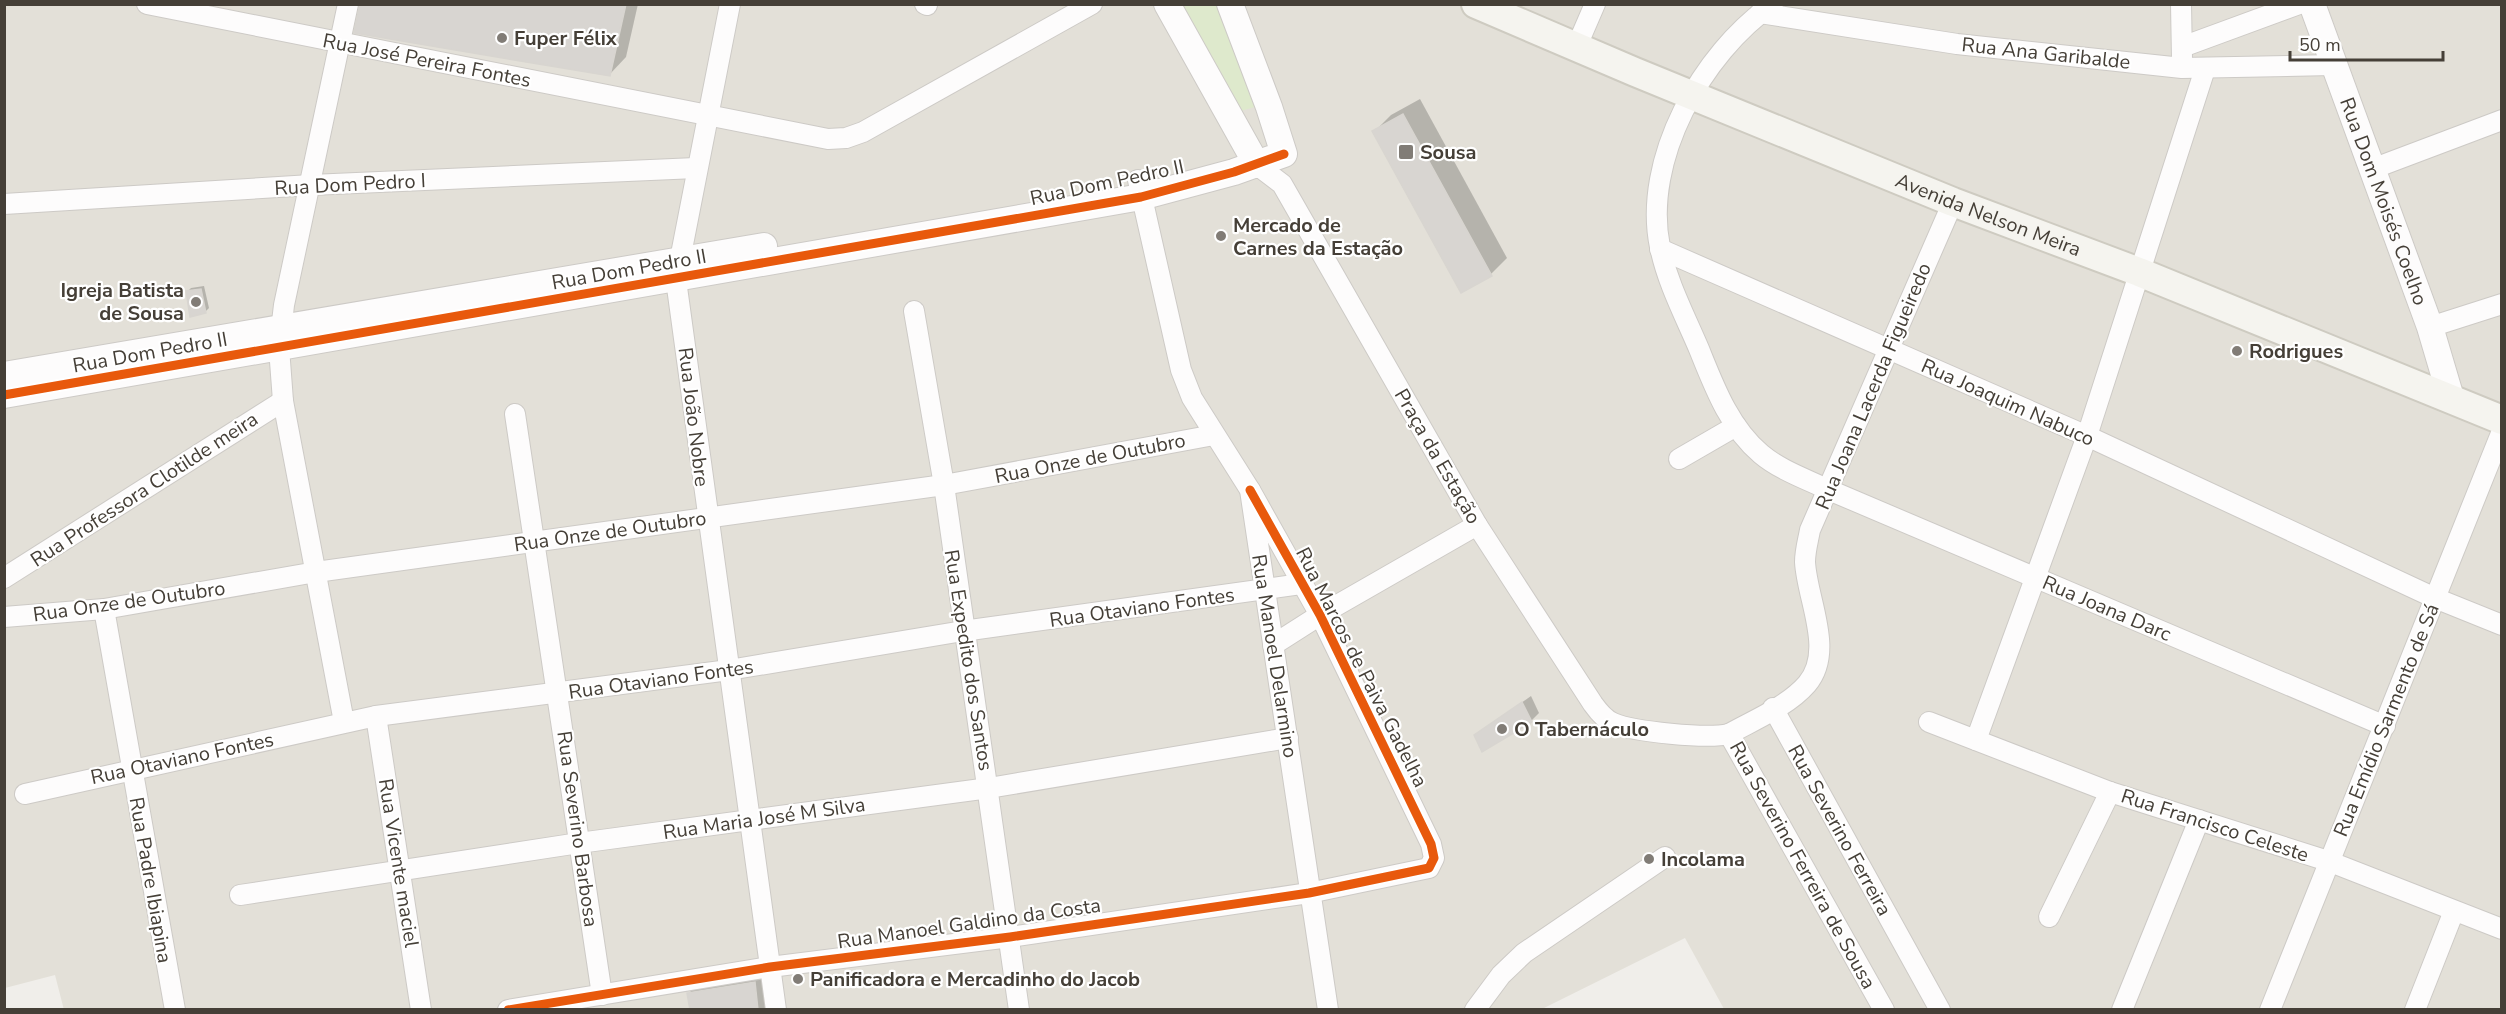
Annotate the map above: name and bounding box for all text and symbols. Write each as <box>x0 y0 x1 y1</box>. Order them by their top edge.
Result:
scale bar <box>2290 24 2443 62</box>
place label: Fuper Félix <box>514 25 618 52</box>
street label: Rua José Pereira Fontes <box>321 27 533 94</box>
marker: Fuper Félix <box>495 31 509 45</box>
street label: Rua Ana Garibalde <box>1960 31 2132 76</box>
text: 50 m <box>2299 33 2341 57</box>
street label: Rua Dom Moisés Coelho <box>2333 94 2434 309</box>
place label: Sousa <box>1420 139 1476 166</box>
marker: Sousa <box>1397 143 1415 161</box>
street label: Rua Dom Pedro II <box>1028 153 1187 212</box>
street label: Rua Dom Pedro I <box>274 167 426 202</box>
street label: Avenida Nelson Meira <box>1891 167 2085 263</box>
place label: Mercado de Carnes da Estação <box>1233 212 1403 262</box>
marker: Mercado de Carnes da Estação <box>1214 229 1228 243</box>
street label: Rua Dom Pedro II <box>550 243 709 296</box>
street label: Rua Joana Lacerda Figueiredo <box>1809 259 1938 514</box>
place label: Igreja Batista de Sousa <box>61 277 184 327</box>
marker: Igreja Batista de Sousa <box>189 295 203 309</box>
street label: Rua Dom Pedro II <box>71 326 230 379</box>
place label: Rodrigues <box>2249 338 2343 365</box>
marker: Rodrigues <box>2230 344 2244 358</box>
street label: Rua João Nobre <box>672 346 715 488</box>
street label: Rua Joaquim Nabuco <box>1917 352 2099 453</box>
street label: Praça da Estação <box>1388 384 1487 529</box>
street label: Rua Professora Clotilde meira <box>25 406 263 573</box>
street label: Rua Onze de Outubro <box>992 427 1188 490</box>
street label: Rua Onze de Outubro <box>512 505 708 558</box>
street label: Rua Marcos de Paiva Gadelha <box>1289 543 1434 792</box>
street label: Rua Expedito dos Santos <box>938 547 999 773</box>
street label: Rua Manoel Delarmino <box>1245 552 1304 760</box>
street label: Rua Joana Darc <box>2038 569 2175 648</box>
street label: Rua Onze de Outubro <box>31 575 227 628</box>
street label: Rua Otaviano Fontes <box>1048 581 1236 634</box>
street label: Rua Emídio Sarmento de Sá <box>2327 600 2446 841</box>
street label: Rua Otaviano Fontes <box>567 653 755 706</box>
place label: O Tabernáculo <box>1514 716 1649 743</box>
marker: O Tabernáculo <box>1495 722 1509 736</box>
street label: Rua Otaviano Fontes <box>88 726 276 791</box>
street label: Rua Severino Barbosa <box>550 729 605 929</box>
street label: Rua Severino Ferreira de Sousa <box>1723 737 1882 994</box>
street label: Rua Severino Ferreira <box>1781 740 1898 921</box>
street label: Rua Vicente maciel <box>372 777 425 950</box>
street label: Rua Francisco Celeste <box>2118 782 2312 869</box>
street label: Rua Maria José M Silva <box>661 791 867 846</box>
street label: Rua Padre Ibiapina <box>123 795 178 965</box>
place label: Incolama <box>1661 846 1745 873</box>
marker: Incolama <box>1642 852 1656 866</box>
street label: Rua Manoel Galdino da Costa <box>836 892 1102 955</box>
place label: Panificadora e Mercadinho do Jacob <box>810 966 1140 993</box>
marker: Panificadora e Mercadinho do Jacob <box>791 972 805 986</box>

